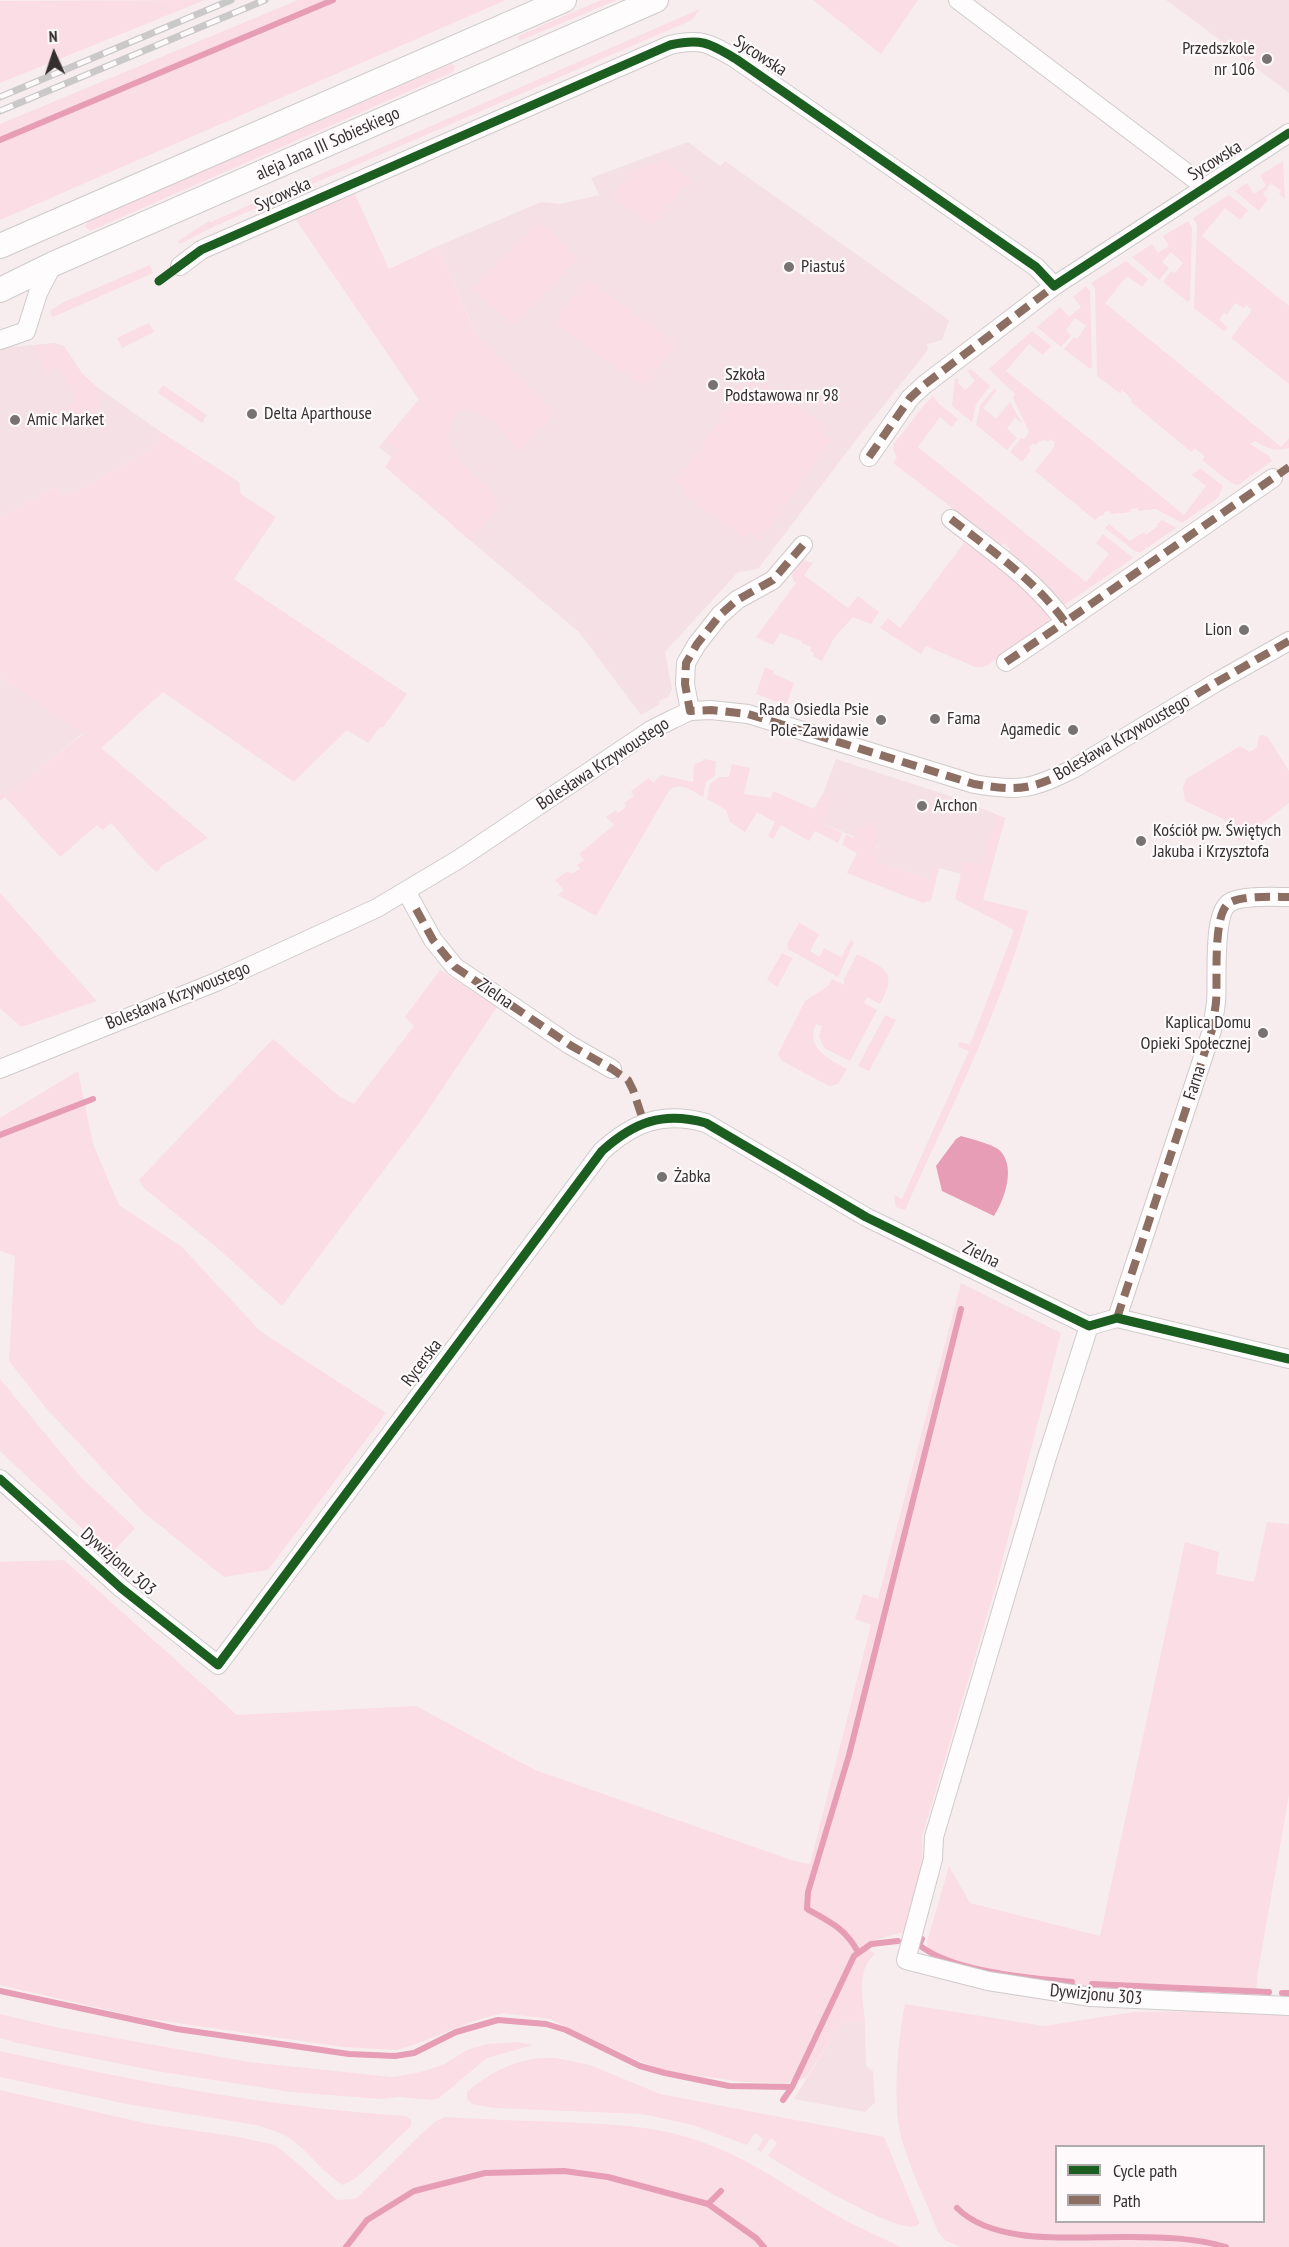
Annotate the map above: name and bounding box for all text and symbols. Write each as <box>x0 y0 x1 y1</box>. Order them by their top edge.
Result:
north arrow <box>24 24 84 84</box>
text: N <box>48 26 58 46</box>
street label: Sycowska <box>729 31 791 81</box>
place label: Przedszkole nr 106 <box>1182 38 1255 80</box>
marker: Przedszkole nr 106 <box>1260 52 1274 66</box>
street label: aleja Jana III Sobieskiego <box>253 103 403 185</box>
street label: Sycowska <box>1184 136 1246 186</box>
street label: Sycowska <box>252 173 314 217</box>
place label: Piastuś <box>801 256 845 278</box>
marker: Piastuś <box>782 260 796 274</box>
place label: Szkoła Podstawowa nr 98 <box>725 364 839 406</box>
marker: Szkoła Podstawowa nr 98 <box>706 378 720 392</box>
place label: Delta Aparthouse <box>264 403 372 425</box>
marker: Delta Aparthouse <box>245 407 259 421</box>
place label: Amic Market <box>27 409 104 431</box>
marker: Amic Market <box>8 413 22 427</box>
place label: Lion <box>1205 619 1232 641</box>
marker: Lion <box>1237 623 1251 637</box>
street label: Bolesława Krzywoustego <box>1050 690 1194 786</box>
place label: Rada Osiedla Psie Pole-Zawidawie <box>759 699 869 742</box>
place label: Fama <box>947 708 981 730</box>
marker: Fama <box>928 712 942 726</box>
street label: Bolesława Krzywoustego <box>533 713 673 815</box>
marker: Rada Osiedla Psie Pole-Zawidawie <box>874 713 888 727</box>
place label: Agamedic <box>1000 719 1061 741</box>
marker: Agamedic <box>1066 723 1080 737</box>
place label: Archon <box>934 795 977 817</box>
marker: Archon <box>915 799 929 813</box>
place label: Kościół pw. Świętych Jakuba i Krzysztofa <box>1153 820 1281 862</box>
marker: Kościół pw. Świętych Jakuba i Krzysztofa <box>1134 834 1148 848</box>
street label: Bolesława Krzywoustego <box>103 957 253 1035</box>
street label: Zielna <box>473 974 517 1014</box>
place label: Kaplica Domu Opieki Społecznej <box>1141 1012 1251 1054</box>
marker: Kaplica Domu Opieki Społecznej <box>1256 1026 1270 1040</box>
street label: Farna <box>1179 1063 1211 1103</box>
place label: Żabka <box>674 1166 711 1188</box>
marker: Żabka <box>655 1170 669 1184</box>
street label: Zielna <box>959 1237 1003 1273</box>
street label: Rycerska <box>397 1335 447 1391</box>
street label: Dywizjonu 303 <box>76 1523 160 1601</box>
street label: Dywizjonu 303 <box>1049 1980 1143 2010</box>
legend <box>1055 2145 1265 2223</box>
text: Cycle path <box>1113 2159 1177 2182</box>
text: Path <box>1113 2189 1141 2212</box>

